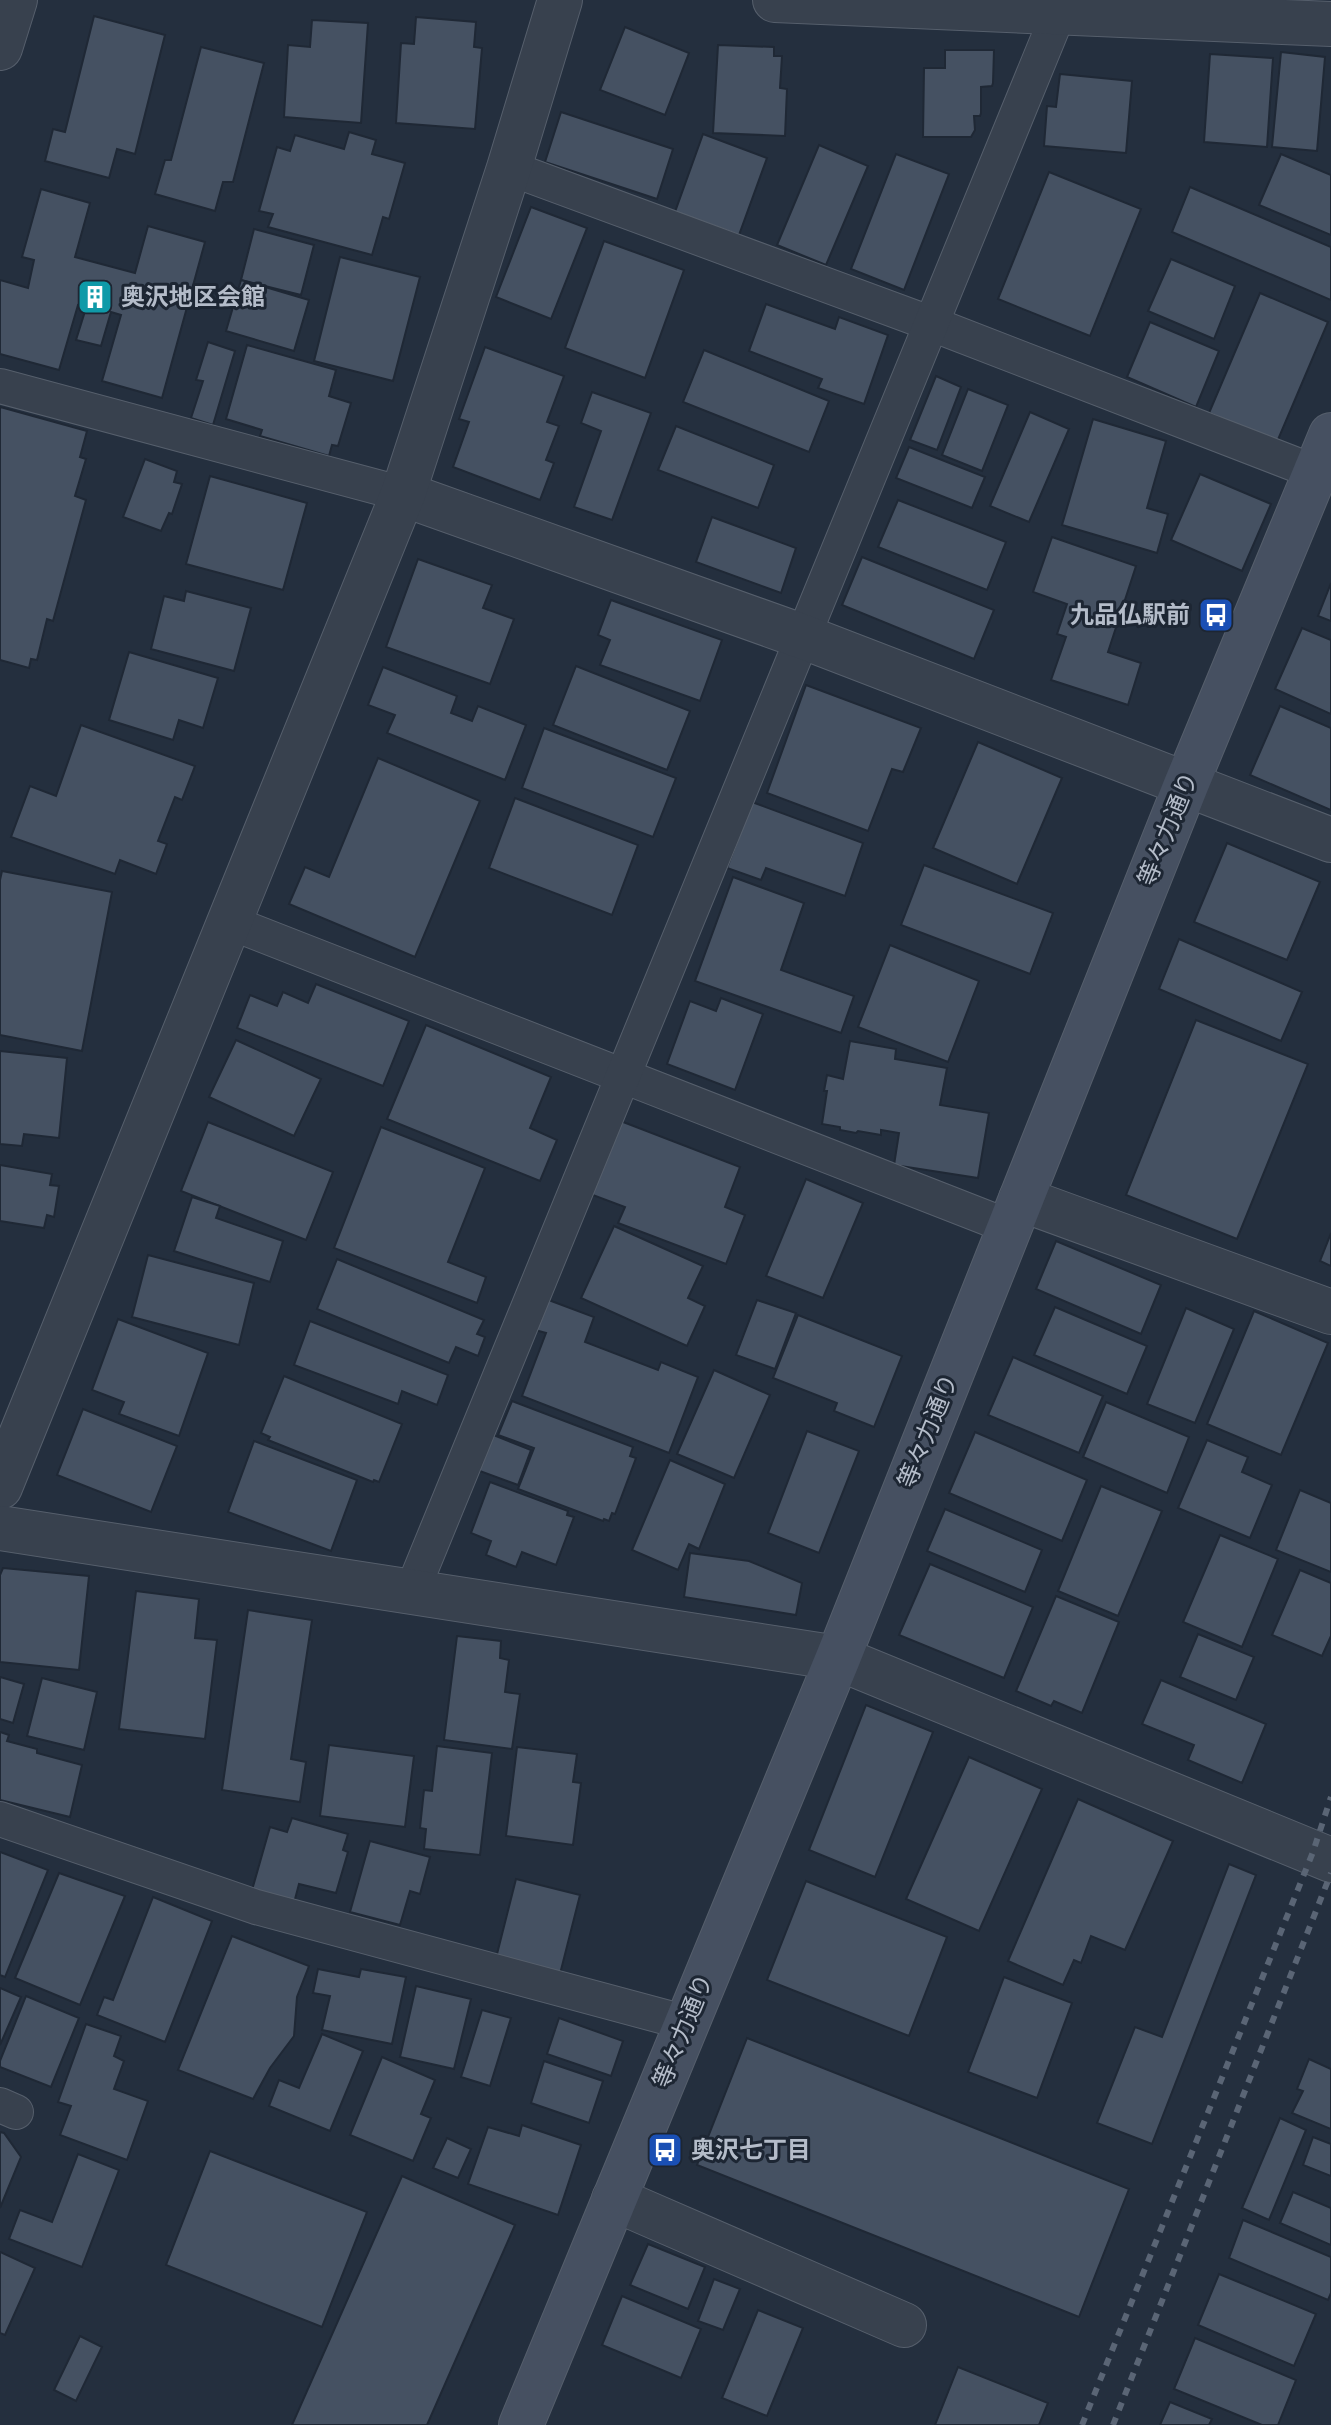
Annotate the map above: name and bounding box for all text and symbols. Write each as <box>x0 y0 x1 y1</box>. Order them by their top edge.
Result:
building icon: 奥沢地区会館 <box>76 278 114 316</box>
place label: 奥沢地区会館 <box>121 281 265 310</box>
bus stop icon: 九品仏駅前 <box>1197 596 1235 634</box>
place label: 九品仏駅前 <box>1070 599 1190 628</box>
street label: 等々力通り <box>1131 767 1203 890</box>
street label: 等々力通り <box>891 1369 963 1492</box>
street label: 等々力通り <box>646 1969 718 2092</box>
bus stop icon: 奥沢七丁目 <box>646 2131 684 2169</box>
place label: 奥沢七丁目 <box>691 2134 811 2163</box>

